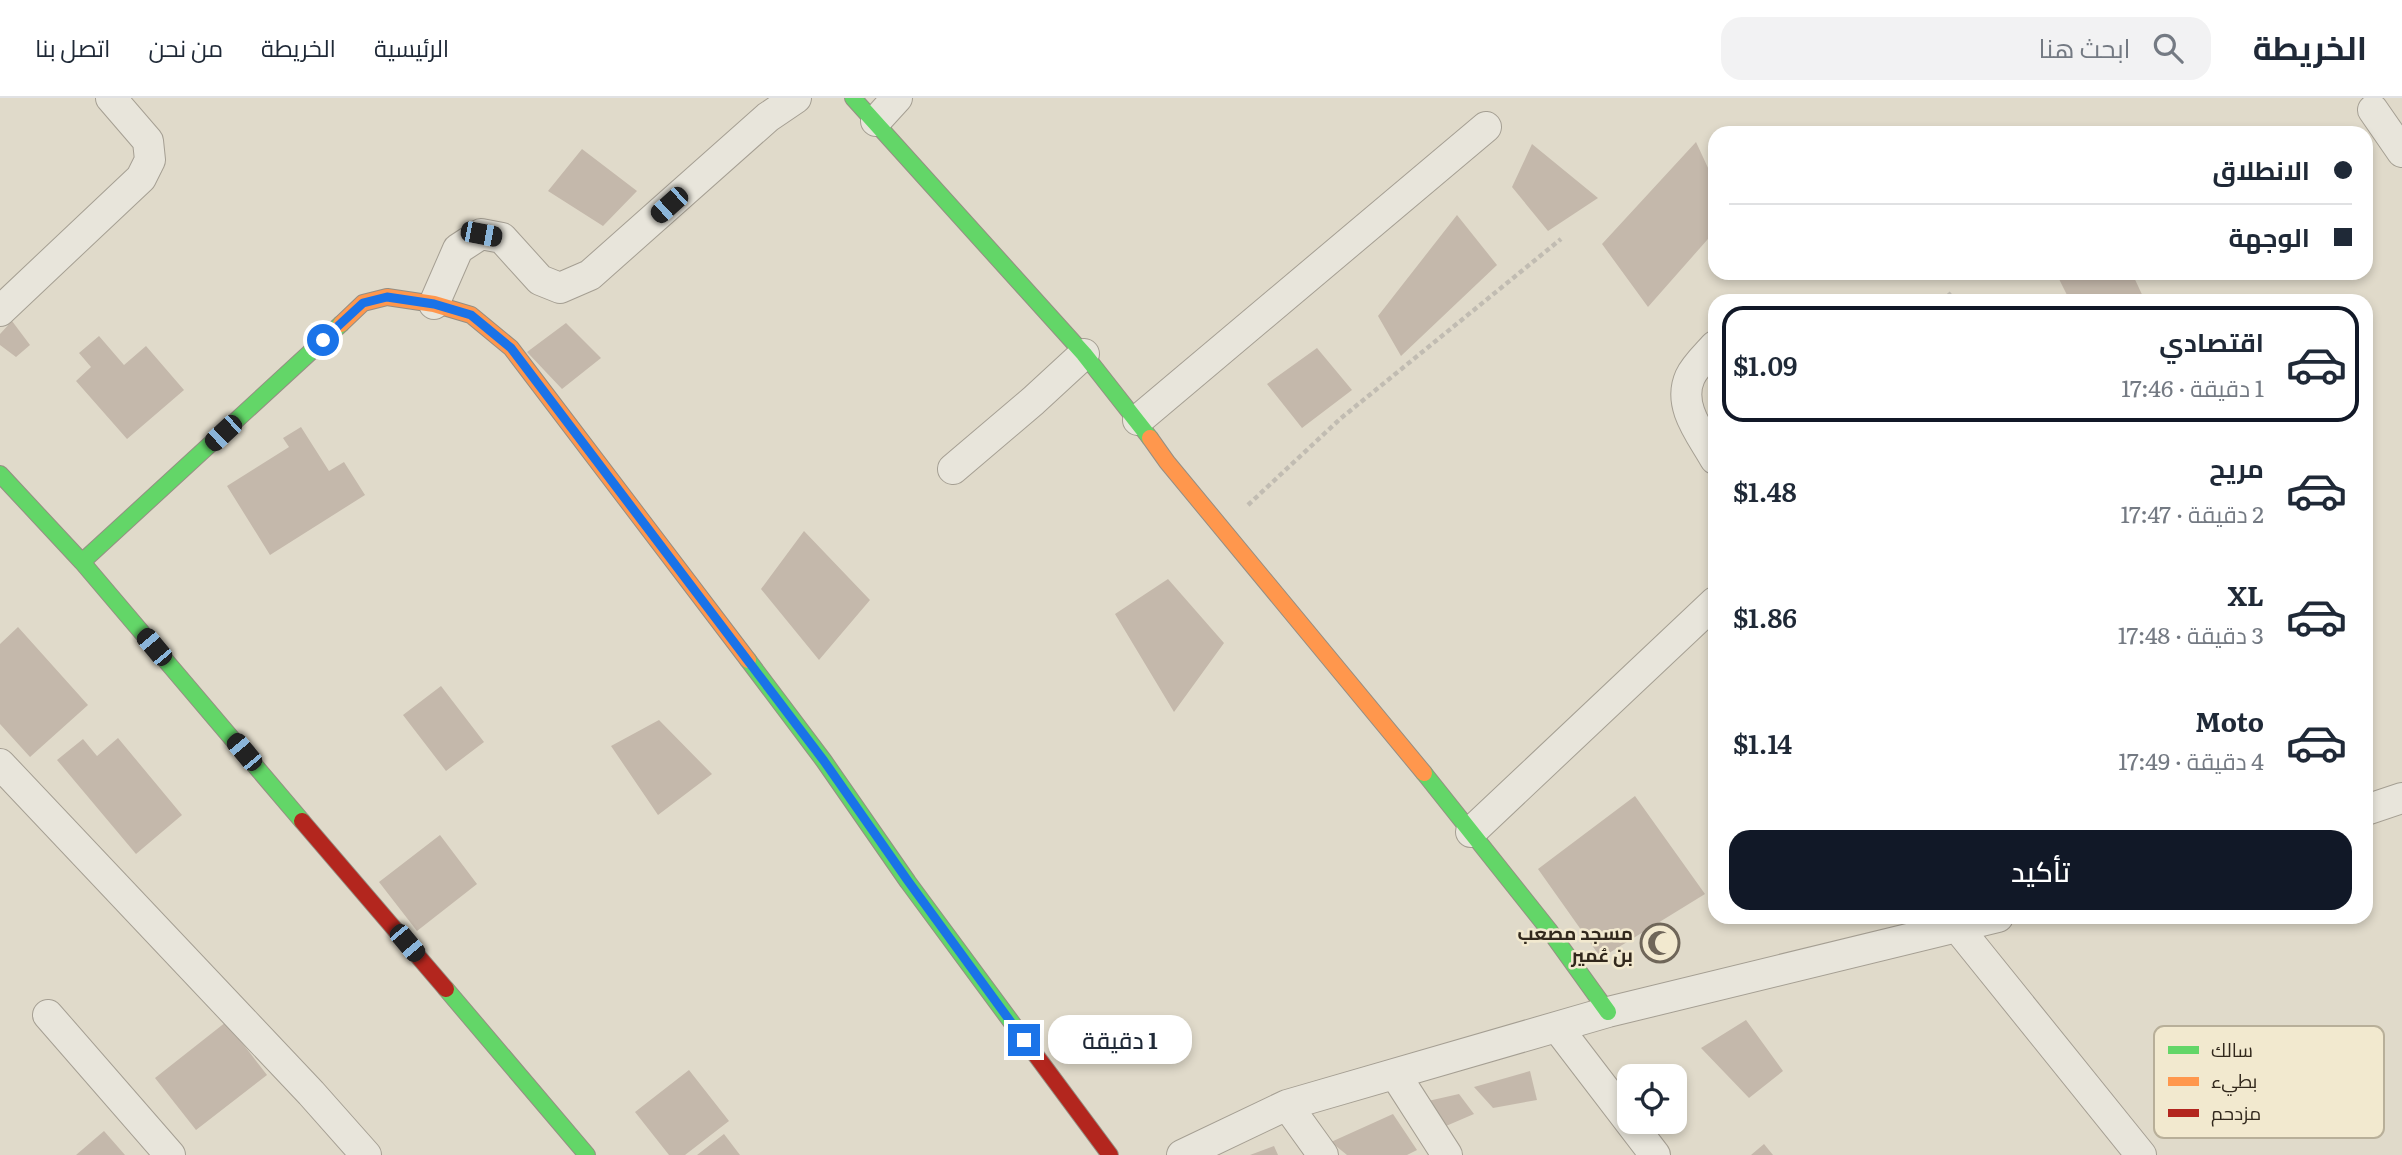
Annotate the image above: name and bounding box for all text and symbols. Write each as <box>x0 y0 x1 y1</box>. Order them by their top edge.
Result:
search box <box>1721 17 2211 80</box>
text: الخريطة <box>2253 21 2367 70</box>
text: ابحث هنا <box>2039 27 2131 66</box>
text: اتصل بنا <box>35 29 110 64</box>
text: من نحن <box>148 29 223 64</box>
text: الخريطة <box>261 29 336 64</box>
text: الرئيسية <box>374 29 449 64</box>
icon: search <box>2149 29 2187 67</box>
text: الانطلاق <box>2212 149 2310 188</box>
car <box>647 183 692 227</box>
text: الوجهة <box>2229 216 2310 255</box>
car <box>459 220 504 248</box>
text: اقتصادي <box>2159 321 2264 360</box>
route start <box>307 324 339 356</box>
icon: car <box>2285 333 2348 396</box>
text: $1.09 <box>1733 345 1797 384</box>
text: 1 دقيقة · 17:46 <box>2121 370 2264 404</box>
car <box>201 411 246 455</box>
text: مريح <box>2209 447 2264 486</box>
icon: car <box>2285 459 2348 522</box>
text: $1.48 <box>1733 471 1797 510</box>
text: 2 دقيقة · 17:47 <box>2120 496 2264 530</box>
text: XL <box>2227 575 2264 614</box>
icon: car <box>2285 585 2348 648</box>
text: $1.86 <box>1733 597 1797 636</box>
text: 3 دقيقة · 17:48 <box>2118 617 2264 651</box>
car <box>133 624 176 670</box>
text: Moto <box>2195 701 2264 740</box>
icon: car <box>2285 711 2348 774</box>
text: $1.14 <box>1733 723 1792 762</box>
car <box>223 729 266 775</box>
text: 4 دقيقة · 17:49 <box>2118 743 2264 777</box>
button: تأكيد <box>1729 830 2352 910</box>
place label: مسجد مصعب بن عُمير <box>1518 918 1633 968</box>
car <box>386 920 429 966</box>
mosque icon: مسجد مصعب بن عُمير <box>1639 922 1681 964</box>
callout: 1 دقيقة <box>1048 1016 1192 1065</box>
text: 1 دقيقة <box>1082 1022 1158 1056</box>
route end <box>1008 1024 1040 1056</box>
legend <box>2154 1026 2384 1138</box>
text: سالك <box>2211 1035 2253 1063</box>
map controls <box>1617 1064 1687 1134</box>
button: locate <box>1617 1064 1687 1134</box>
text: بطيء <box>2211 1066 2257 1096</box>
text: مزدحم <box>2211 1098 2261 1127</box>

